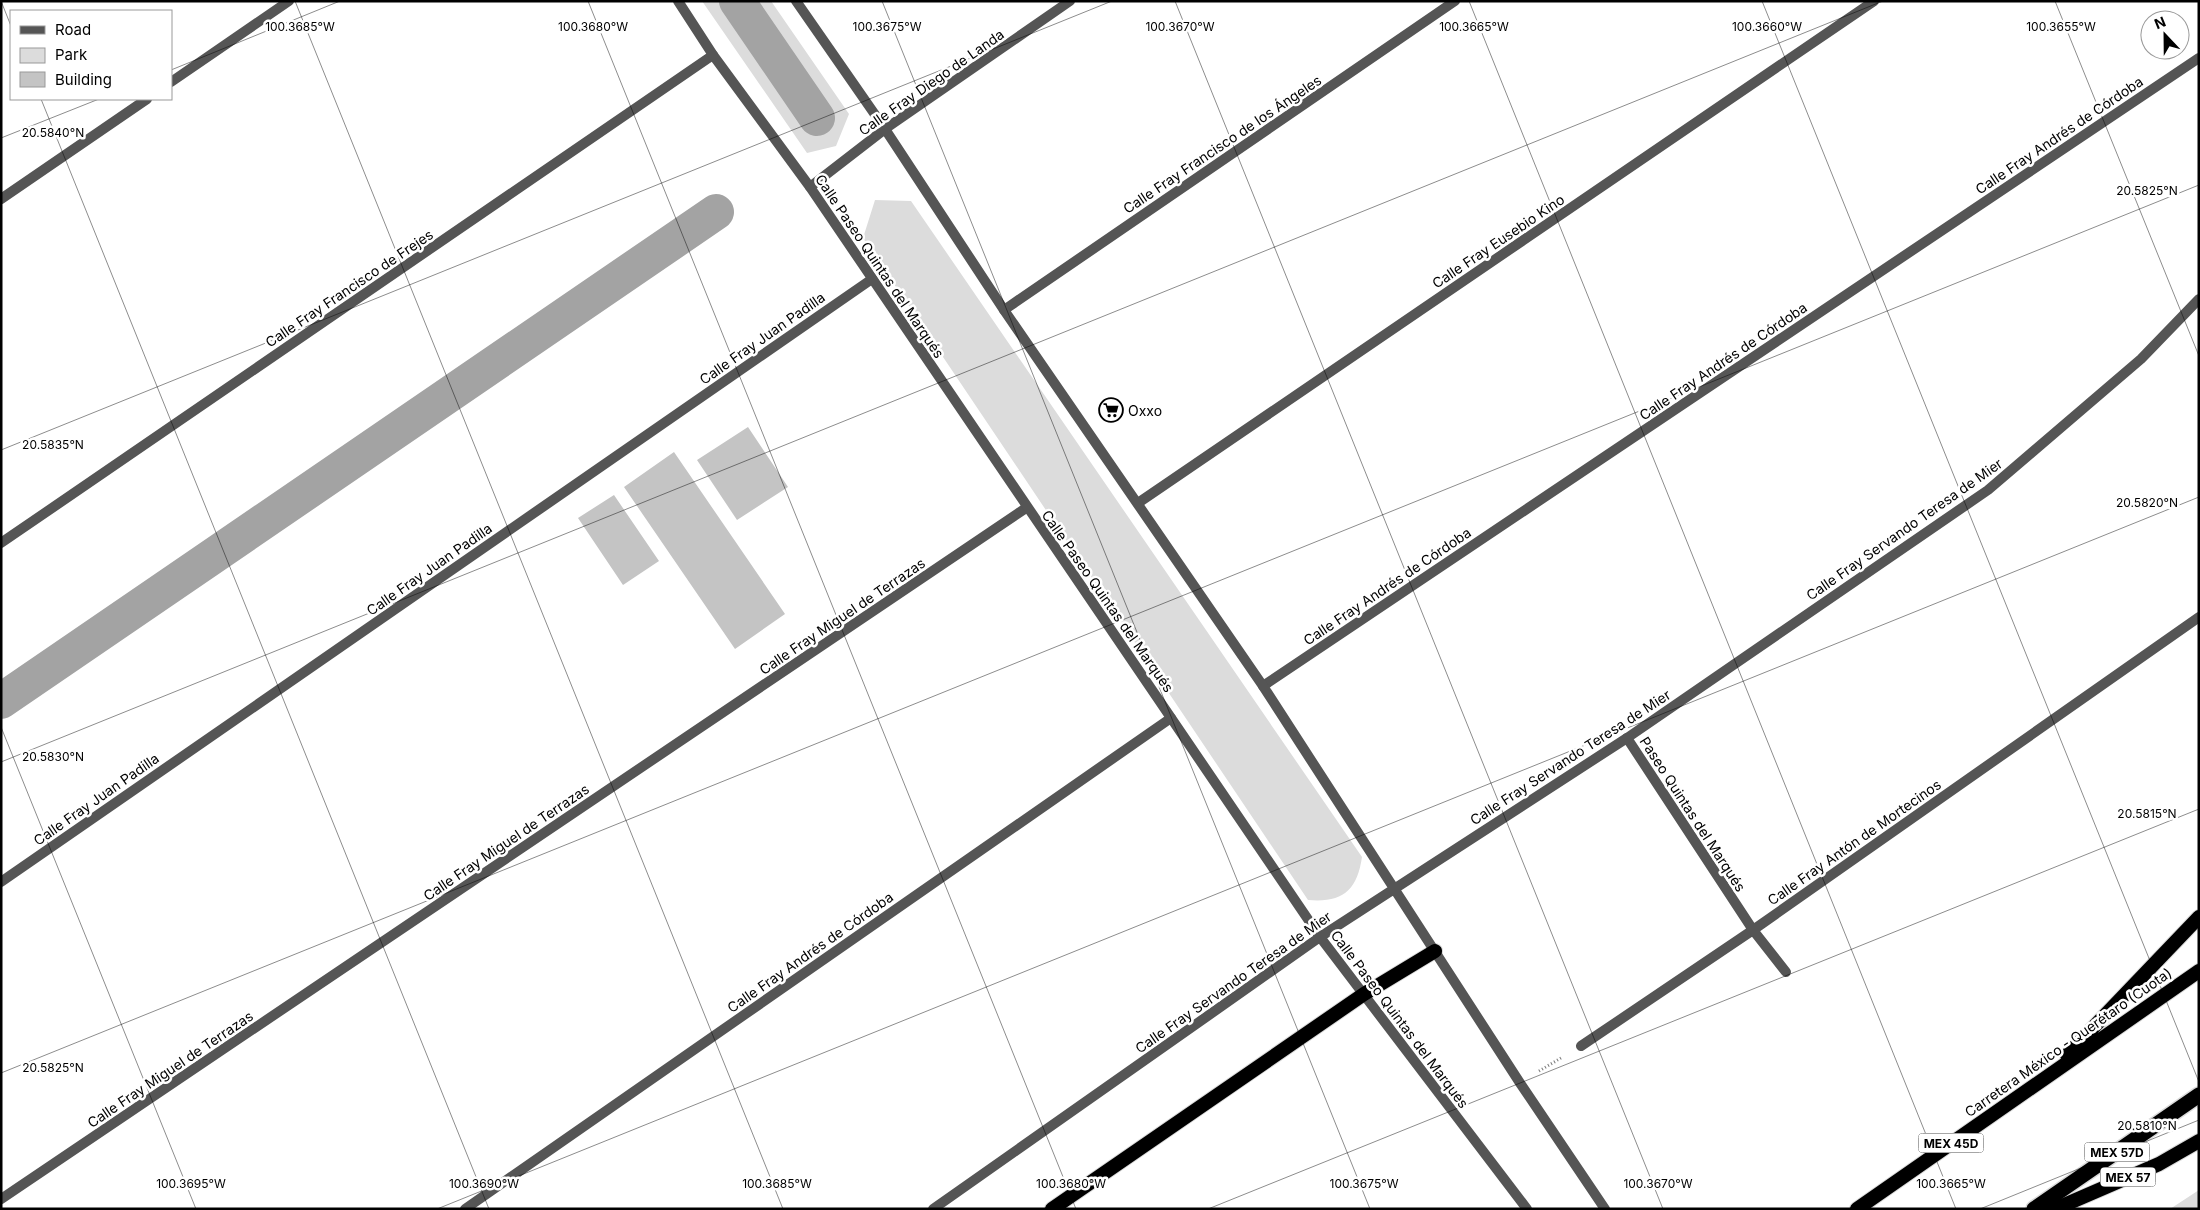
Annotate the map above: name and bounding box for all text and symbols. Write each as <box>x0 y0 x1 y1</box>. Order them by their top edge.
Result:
legend <box>10 10 172 100</box>
north arrow <box>2140 10 2190 60</box>
text: N <box>2152 13 2168 32</box>
text: 100.3685°W <box>265 19 335 34</box>
text: 100.3680°W <box>558 19 628 34</box>
text: 100.3675°W <box>853 19 922 34</box>
text: 100.3670°W <box>1145 19 1215 34</box>
text: 100.3665°W <box>1439 19 1509 34</box>
text: 100.3660°W <box>1732 19 1802 34</box>
text: 100.3655°W <box>2026 19 2096 34</box>
text: Road <box>55 20 91 39</box>
street label: Calle Fray Diego de Landa <box>855 25 1007 139</box>
text: Park <box>55 45 88 64</box>
text: Building <box>55 70 112 89</box>
street label: Calle Fray Francisco de los Ángeles <box>1120 71 1324 217</box>
street label: Calle Fray Andrés de Córdoba <box>1972 72 2146 198</box>
text: 20.5840°N <box>22 125 84 140</box>
street label: Calle Paseo Quintas del Marqués <box>812 171 948 361</box>
text: 20.5825°N <box>2116 183 2178 198</box>
street label: Calle Fray Eusebio Kino <box>1429 190 1567 292</box>
street label: Calle Fray Francisco de Frejes <box>262 225 436 351</box>
street label: Calle Fray Juan Padilla <box>696 288 828 388</box>
street label: Calle Fray Andrés de Córdoba <box>1636 298 1810 424</box>
supermarket icon: Oxxo <box>1098 397 1124 423</box>
place label: Oxxo <box>1128 402 1162 419</box>
text: 20.5835°N <box>22 437 84 452</box>
street label: Calle Fray Servando Teresa de Mier <box>1803 454 2005 604</box>
text: 20.5820°N <box>2116 495 2178 510</box>
street label: Calle Paseo Quintas del Marqués <box>1038 507 1178 695</box>
street label: Calle Fray Juan Padilla <box>363 519 495 619</box>
street label: Calle Fray Andrés de Córdoba <box>1300 523 1474 649</box>
street label: Calle Fray Miguel de Terrazas <box>756 554 928 678</box>
street label: Calle Fray Servando Teresa de Mier <box>1467 686 1673 828</box>
street label: Paseo Quintas del Marqués <box>1637 733 1749 895</box>
text: 20.5830°N <box>22 749 84 764</box>
street label: Calle Fray Juan Padilla <box>30 749 162 849</box>
street label: Calle Fray Antón de Mortecinos <box>1764 775 1944 909</box>
street label: Calle Fray Miguel de Terrazas <box>420 780 592 904</box>
text: 20.5815°N <box>2117 806 2177 821</box>
street label: Calle Fray Andrés de Córdoba <box>724 888 896 1016</box>
street label: Calle Fray Servando Teresa de Mier <box>1132 907 1334 1057</box>
street label: Calle Paseo Quintas del Marqués <box>1328 927 1472 1111</box>
street label: Carretera México - Querétaro (Cuota) <box>1961 964 2175 1120</box>
street label: Calle Fray Miguel de Terrazas <box>84 1007 256 1131</box>
text: 20.5825°N <box>22 1060 84 1075</box>
text: 20.5810°N <box>2117 1118 2177 1133</box>
road number: MEX 45D <box>1918 1134 1984 1152</box>
road number: MEX 57D <box>2084 1142 2150 1162</box>
road number: MEX 57 <box>2100 1168 2156 1186</box>
text: 100.3695°W <box>156 1176 226 1191</box>
text: 100.3690°W <box>449 1176 519 1191</box>
text: 100.3685°W <box>742 1176 812 1191</box>
text: 100.3680°W <box>1036 1176 1106 1191</box>
text: 100.3675°W <box>1330 1176 1399 1191</box>
text: 100.3670°W <box>1623 1176 1693 1191</box>
text: 100.3665°W <box>1916 1176 1986 1191</box>

